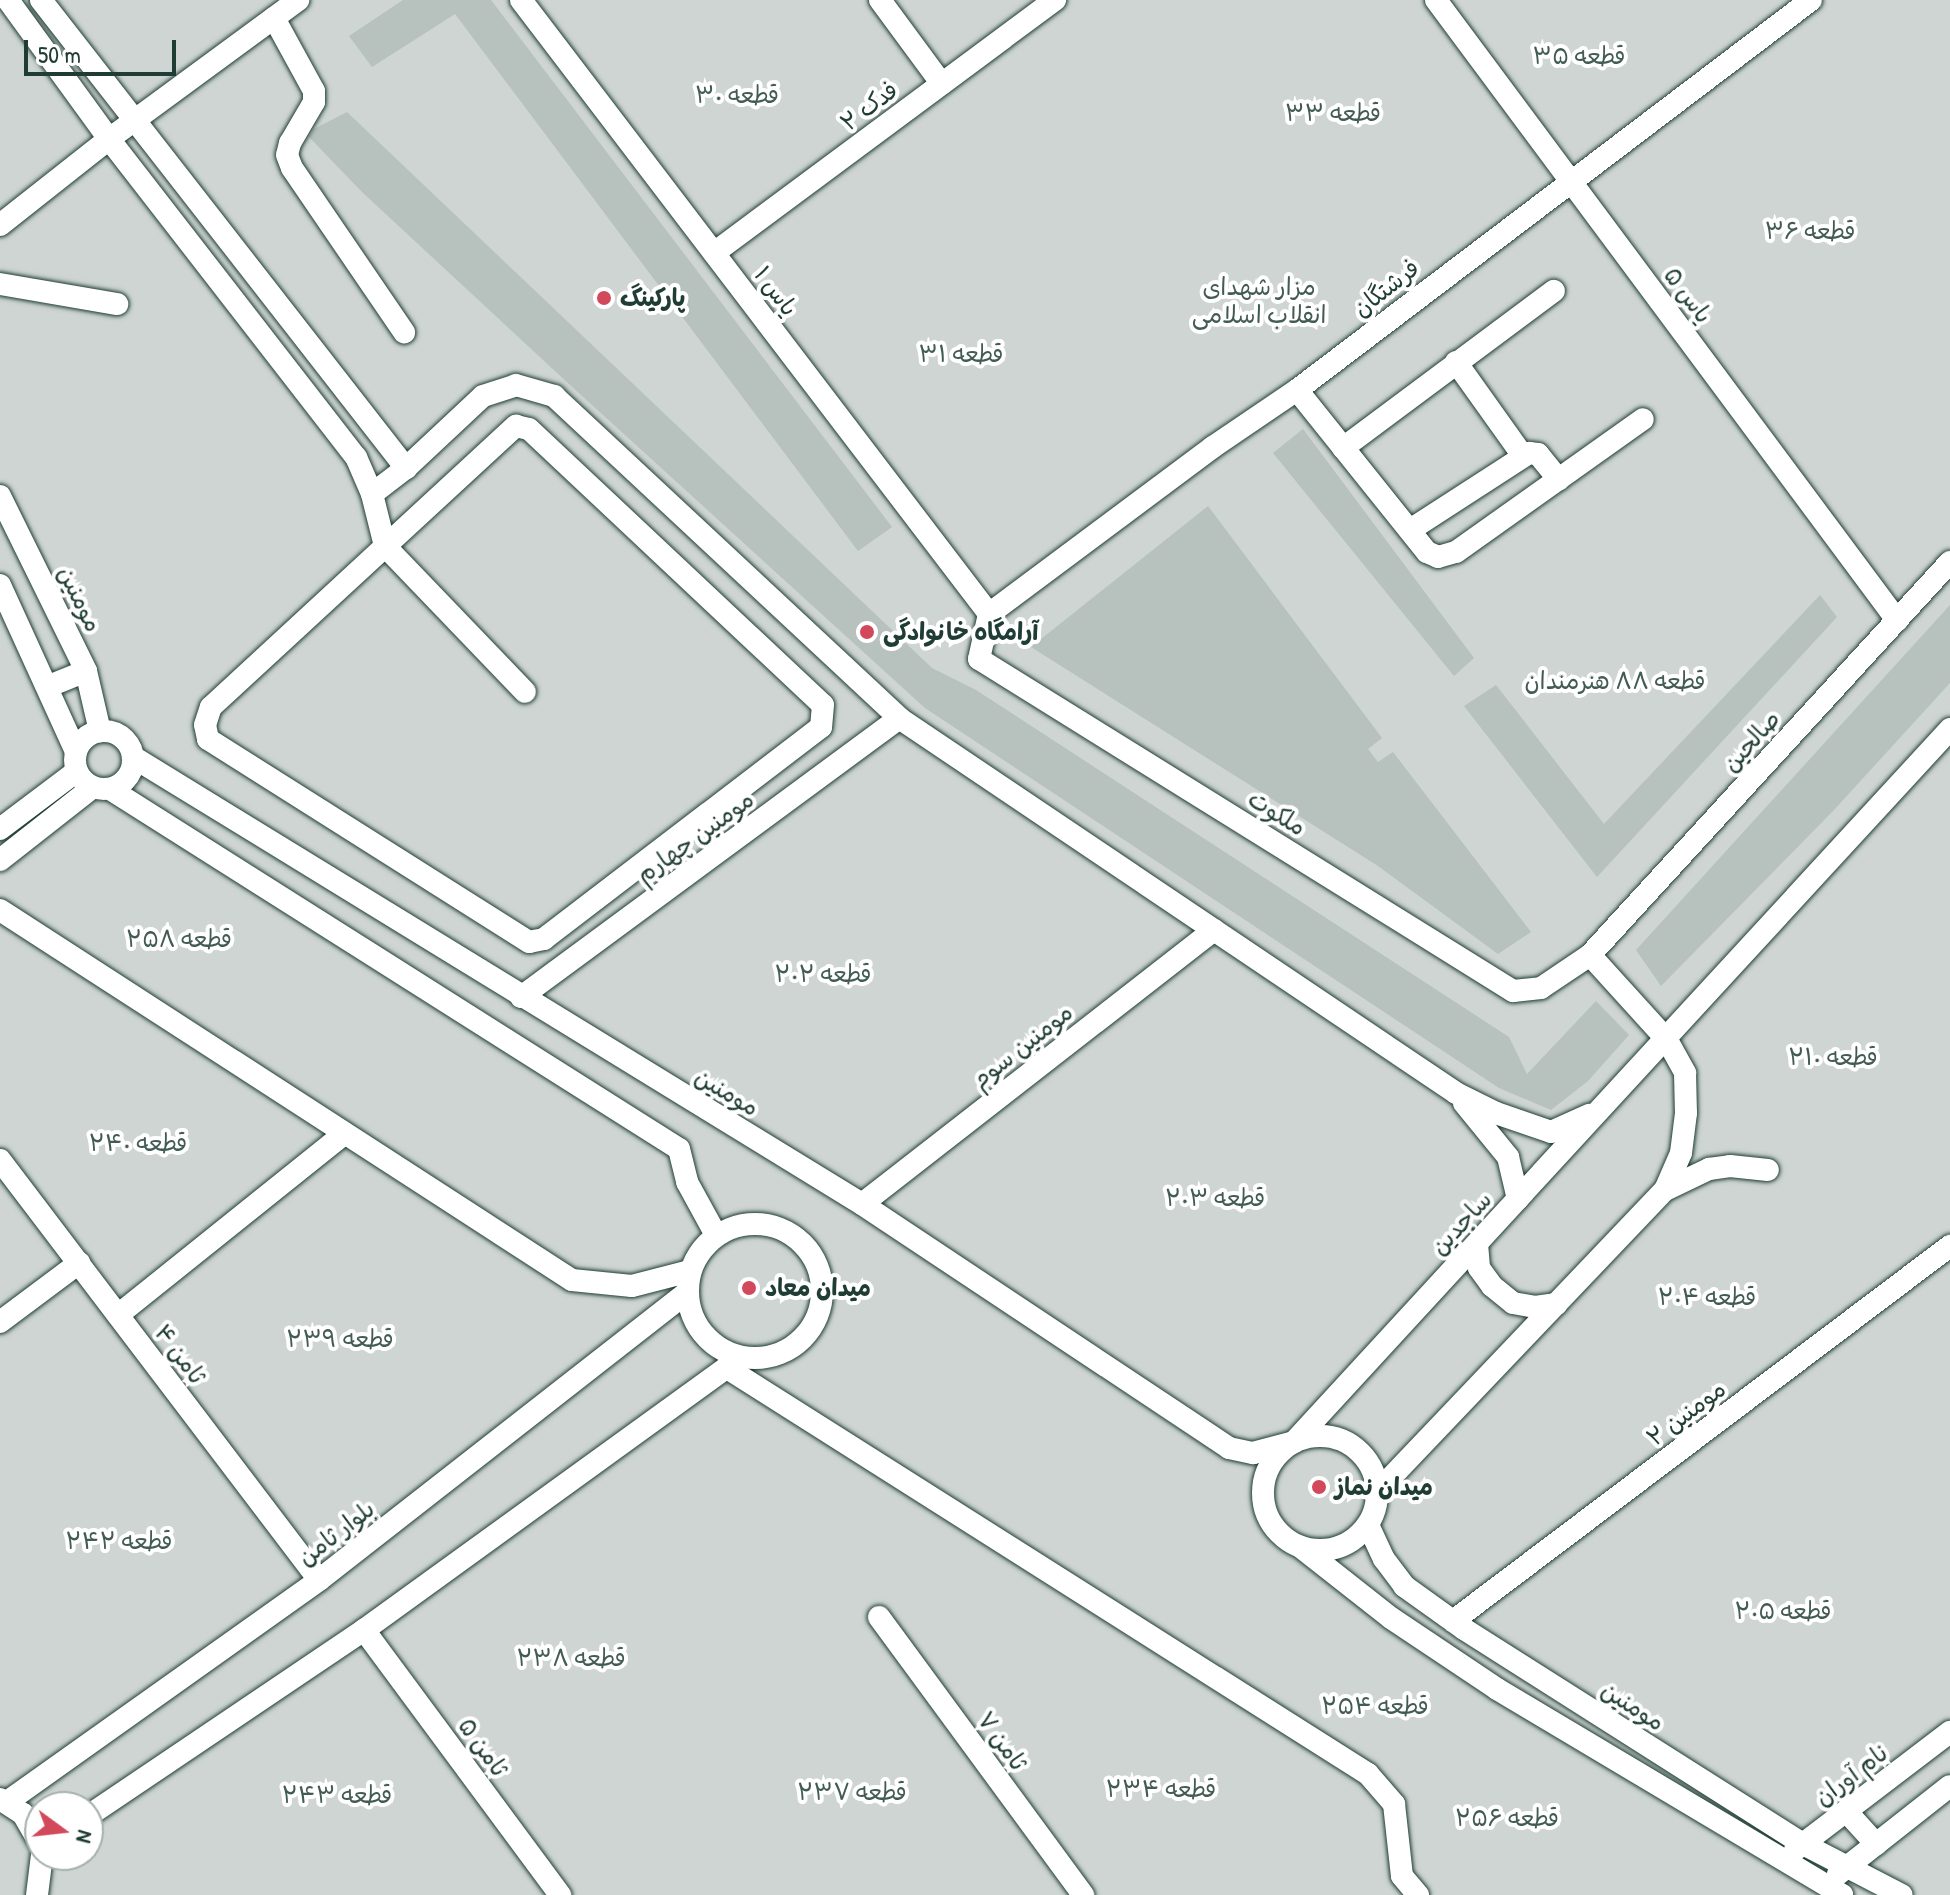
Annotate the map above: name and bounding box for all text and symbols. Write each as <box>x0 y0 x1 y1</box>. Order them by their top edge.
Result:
scale bar <box>28 24 180 74</box>
text: 50 m <box>38 38 81 70</box>
park label: قطعه ۳۵ <box>1533 42 1625 70</box>
street label: فدک ۲ <box>835 75 903 137</box>
park label: قطعه ۳۰ <box>695 81 779 109</box>
park label: قطعه ۳۳ <box>1285 99 1381 127</box>
park label: قطعه ۳۶ <box>1765 217 1855 245</box>
street label: فرشتگان <box>1347 253 1425 323</box>
street label: یاس ۱ <box>748 260 804 322</box>
street label: یاس ۵ <box>1658 261 1718 329</box>
park label: مزار شهدای انقلاب اسلامی <box>1192 273 1326 329</box>
place label: پارکینگ <box>620 284 685 312</box>
marker: پارکینگ <box>595 289 613 307</box>
park label: قطعه ۳۱ <box>919 340 1003 368</box>
street label: مومنین <box>52 561 108 637</box>
place label: آرامگاه خانوادگی <box>883 618 1038 646</box>
marker: آرامگاه خانوادگی <box>858 623 876 641</box>
park label: قطعه ۸۸ هنرمندان <box>1525 667 1705 695</box>
street label: صالحین <box>1716 704 1786 778</box>
street label: ملکوت <box>1243 784 1311 842</box>
street label: مومنین چهارم <box>631 785 759 889</box>
park label: قطعه ۲۵۸ <box>126 925 232 953</box>
park label: قطعه ۲۰۲ <box>775 960 871 988</box>
street label: مومنین سوم <box>966 998 1078 1094</box>
park label: قطعه ۲۱۰ <box>1788 1043 1878 1071</box>
street label: مومنین <box>690 1062 764 1122</box>
park label: قطعه ۲۴۰ <box>89 1129 187 1157</box>
park label: قطعه ۲۰۳ <box>1165 1184 1265 1212</box>
street label: ساجدین <box>1424 1185 1498 1261</box>
place label: میدان معاد <box>765 1274 871 1302</box>
marker: میدان معاد <box>740 1279 758 1297</box>
park label: قطعه ۲۰۴ <box>1658 1283 1756 1311</box>
street label: ثامن ۴ <box>148 1319 212 1389</box>
park label: قطعه ۲۳۹ <box>286 1325 394 1353</box>
street label: مومنین ۲ <box>1641 1374 1731 1452</box>
place label: میدان نماز <box>1335 1473 1433 1501</box>
marker: میدان نماز <box>1310 1478 1328 1496</box>
street label: بلوار ثامن <box>292 1494 380 1572</box>
park label: قطعه ۲۴۲ <box>66 1527 172 1555</box>
park label: قطعه ۲۰۵ <box>1734 1597 1832 1625</box>
park label: قطعه ۲۳۸ <box>516 1644 626 1672</box>
street label: مومنین <box>1596 1675 1670 1737</box>
park label: قطعه ۲۵۴ <box>1321 1692 1429 1720</box>
street label: ثامن ۷ <box>971 1706 1033 1776</box>
street label: ثامن ۵ <box>452 1712 514 1782</box>
street label: نام آوران <box>1809 1738 1893 1812</box>
park label: قطعه ۲۳۴ <box>1106 1775 1216 1803</box>
park label: قطعه ۲۳۷ <box>797 1778 907 1806</box>
park label: قطعه ۲۴۳ <box>282 1781 392 1809</box>
north arrow <box>24 1791 104 1871</box>
park label: قطعه ۲۵۶ <box>1455 1804 1559 1832</box>
text: N <box>69 1827 101 1846</box>

